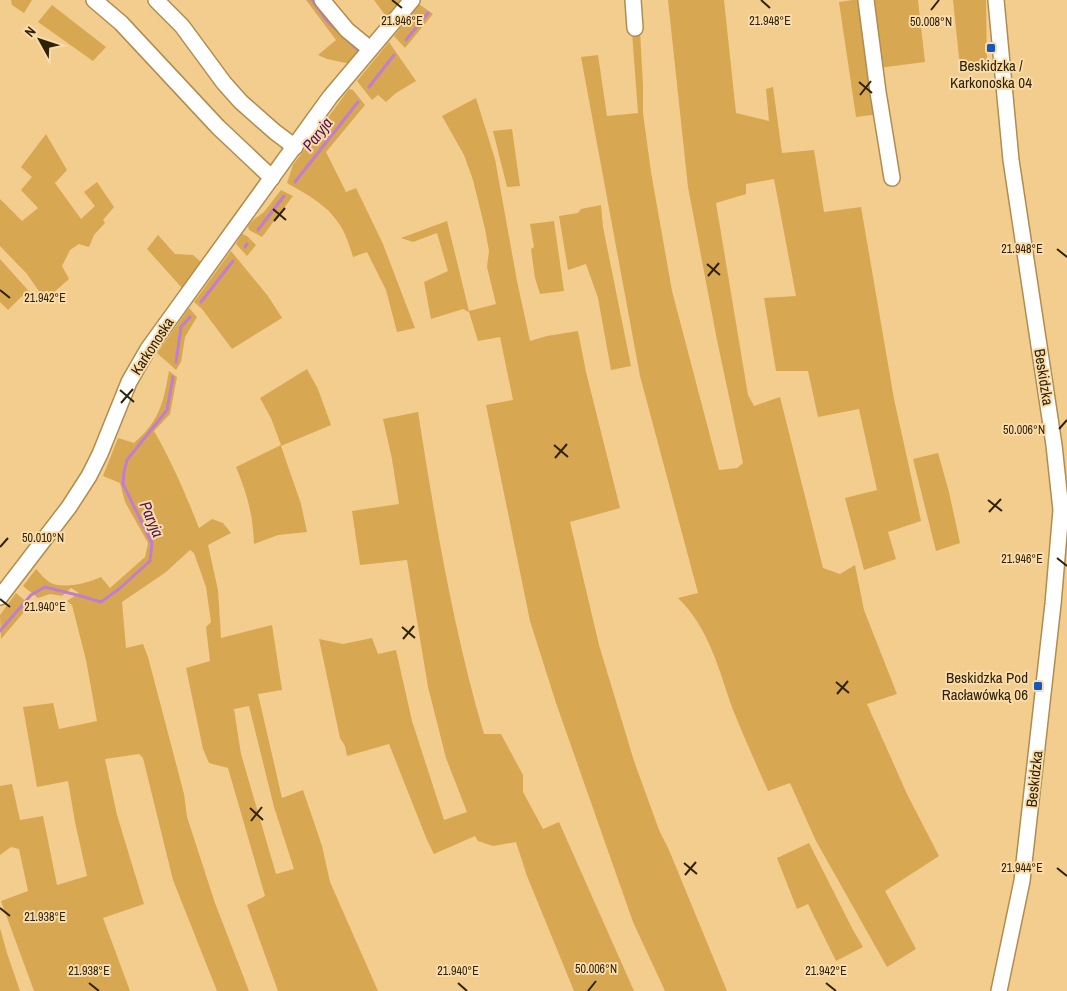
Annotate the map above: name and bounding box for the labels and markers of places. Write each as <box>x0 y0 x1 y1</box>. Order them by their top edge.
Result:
marker: Beskidzka / Karkonoska 04 <box>985 42 997 54</box>
place label: Beskidzka / Karkonoska 04 <box>950 55 1032 93</box>
place label: Beskidzka Pod Racławówką 06 <box>942 667 1028 705</box>
marker: Beskidzka Pod Racławówką 06 <box>1032 680 1044 692</box>

